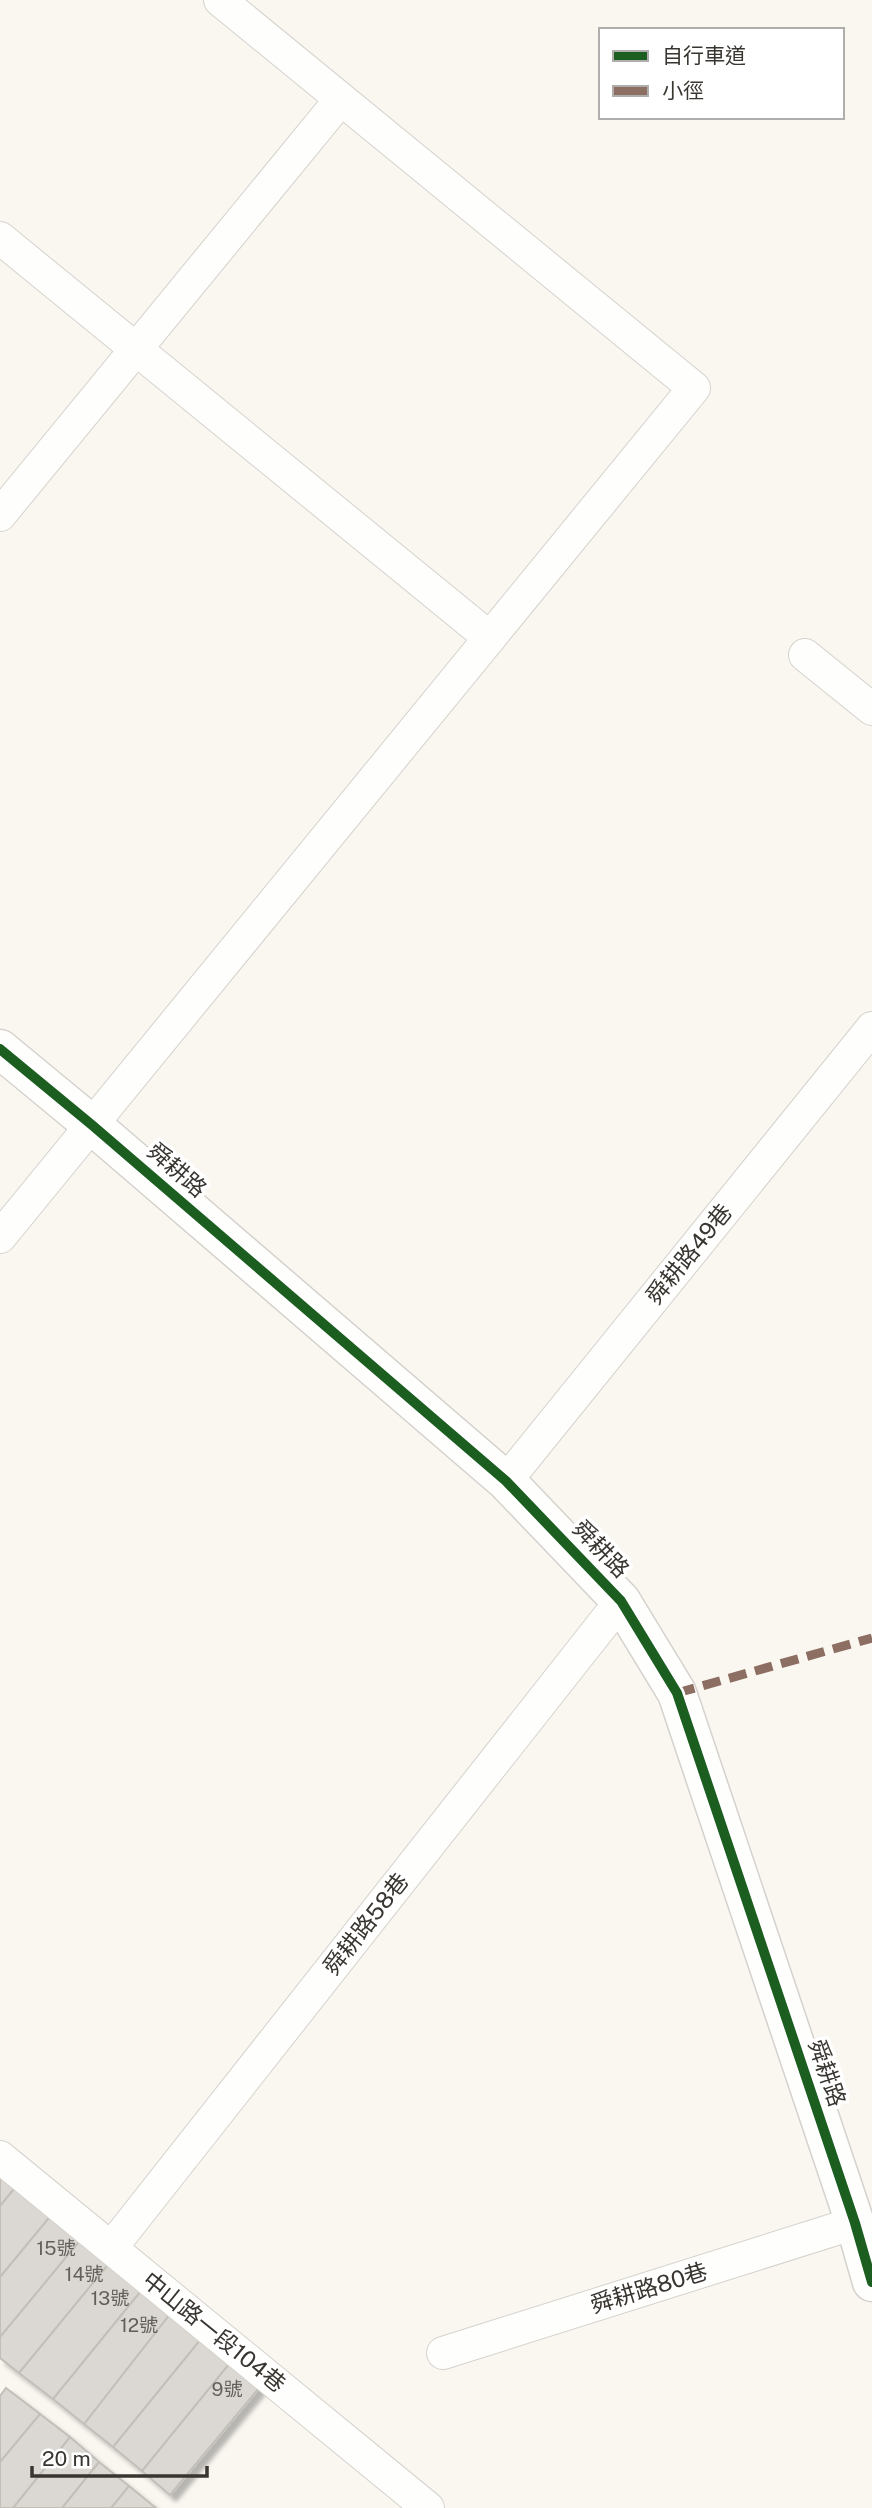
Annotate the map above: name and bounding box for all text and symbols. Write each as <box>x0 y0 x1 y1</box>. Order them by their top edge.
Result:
legend <box>599 28 844 119</box>
text: 自行車道 <box>662 43 746 68</box>
text: 小徑 <box>662 78 704 103</box>
street label: 舜耕路 <box>142 1137 212 1202</box>
street label: 舜耕路49巷 <box>640 1198 737 1309</box>
street label: 舜耕路 <box>568 1514 635 1583</box>
street label: 舜耕路58巷 <box>318 1867 414 1980</box>
street label: 舜耕路 <box>803 2036 851 2110</box>
house number: 15號 <box>37 2237 75 2259</box>
street label: 舜耕路80巷 <box>587 2257 711 2318</box>
house number: 14號 <box>65 2263 103 2285</box>
street label: 中山路一段104巷 <box>137 2266 291 2397</box>
house number: 13號 <box>91 2287 129 2309</box>
house number: 12號 <box>120 2314 158 2336</box>
house number: 9號 <box>212 2378 242 2400</box>
scale bar <box>32 2434 206 2478</box>
text: 20 m <box>42 2446 91 2471</box>

